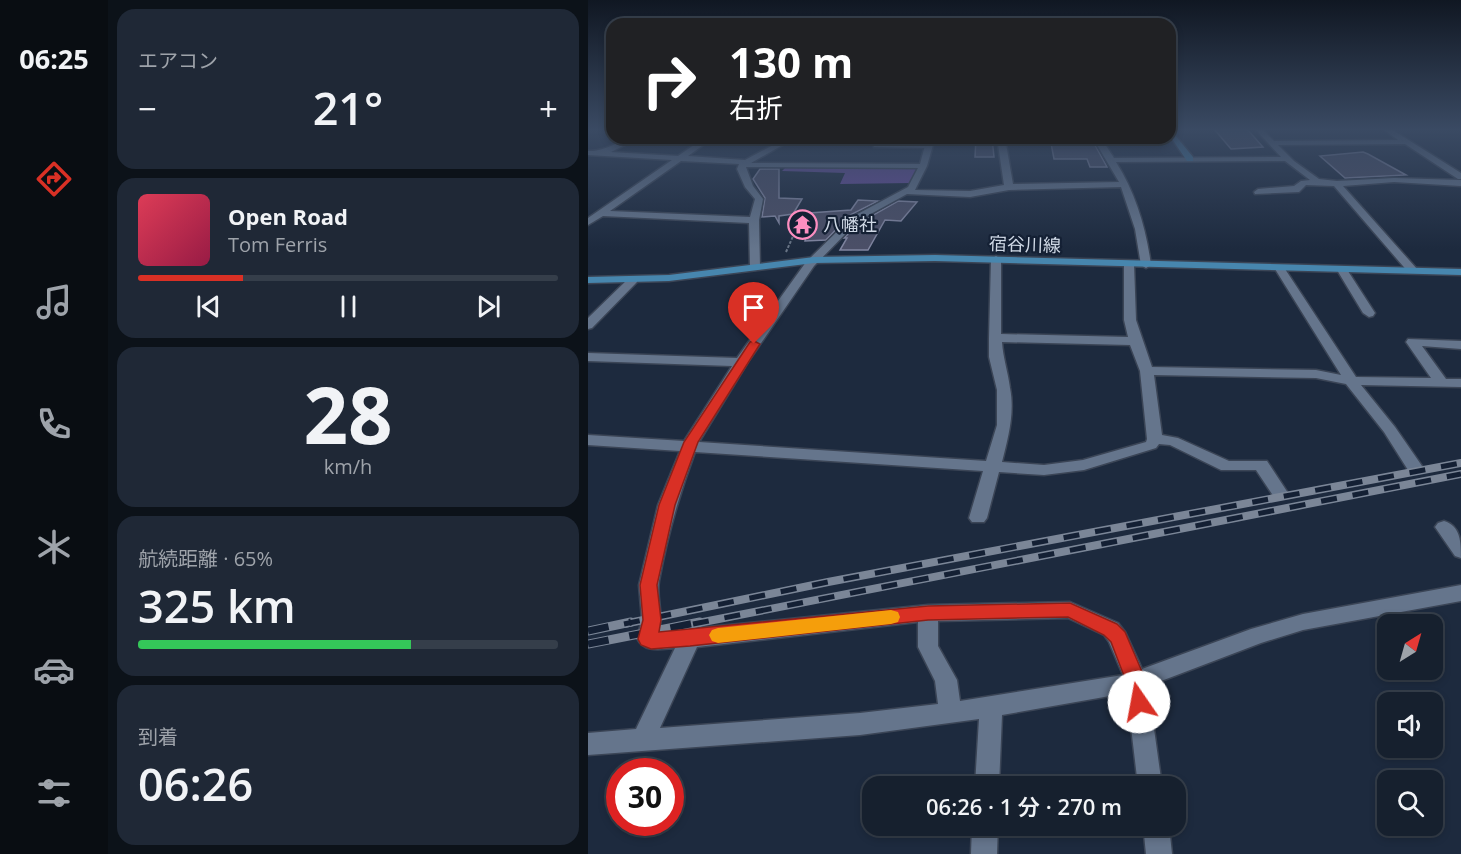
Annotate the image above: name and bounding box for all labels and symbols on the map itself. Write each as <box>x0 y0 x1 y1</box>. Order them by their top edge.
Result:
temple icon: 八幡社 <box>786 208 818 240</box>
place label: 八幡社 <box>823 212 877 236</box>
street label: 宿谷川線 <box>989 231 1061 257</box>
pin <box>728 282 779 344</box>
north arrow <box>1377 614 1443 680</box>
position arrow <box>1107 670 1171 734</box>
speed limit sign: 30 <box>606 758 684 836</box>

